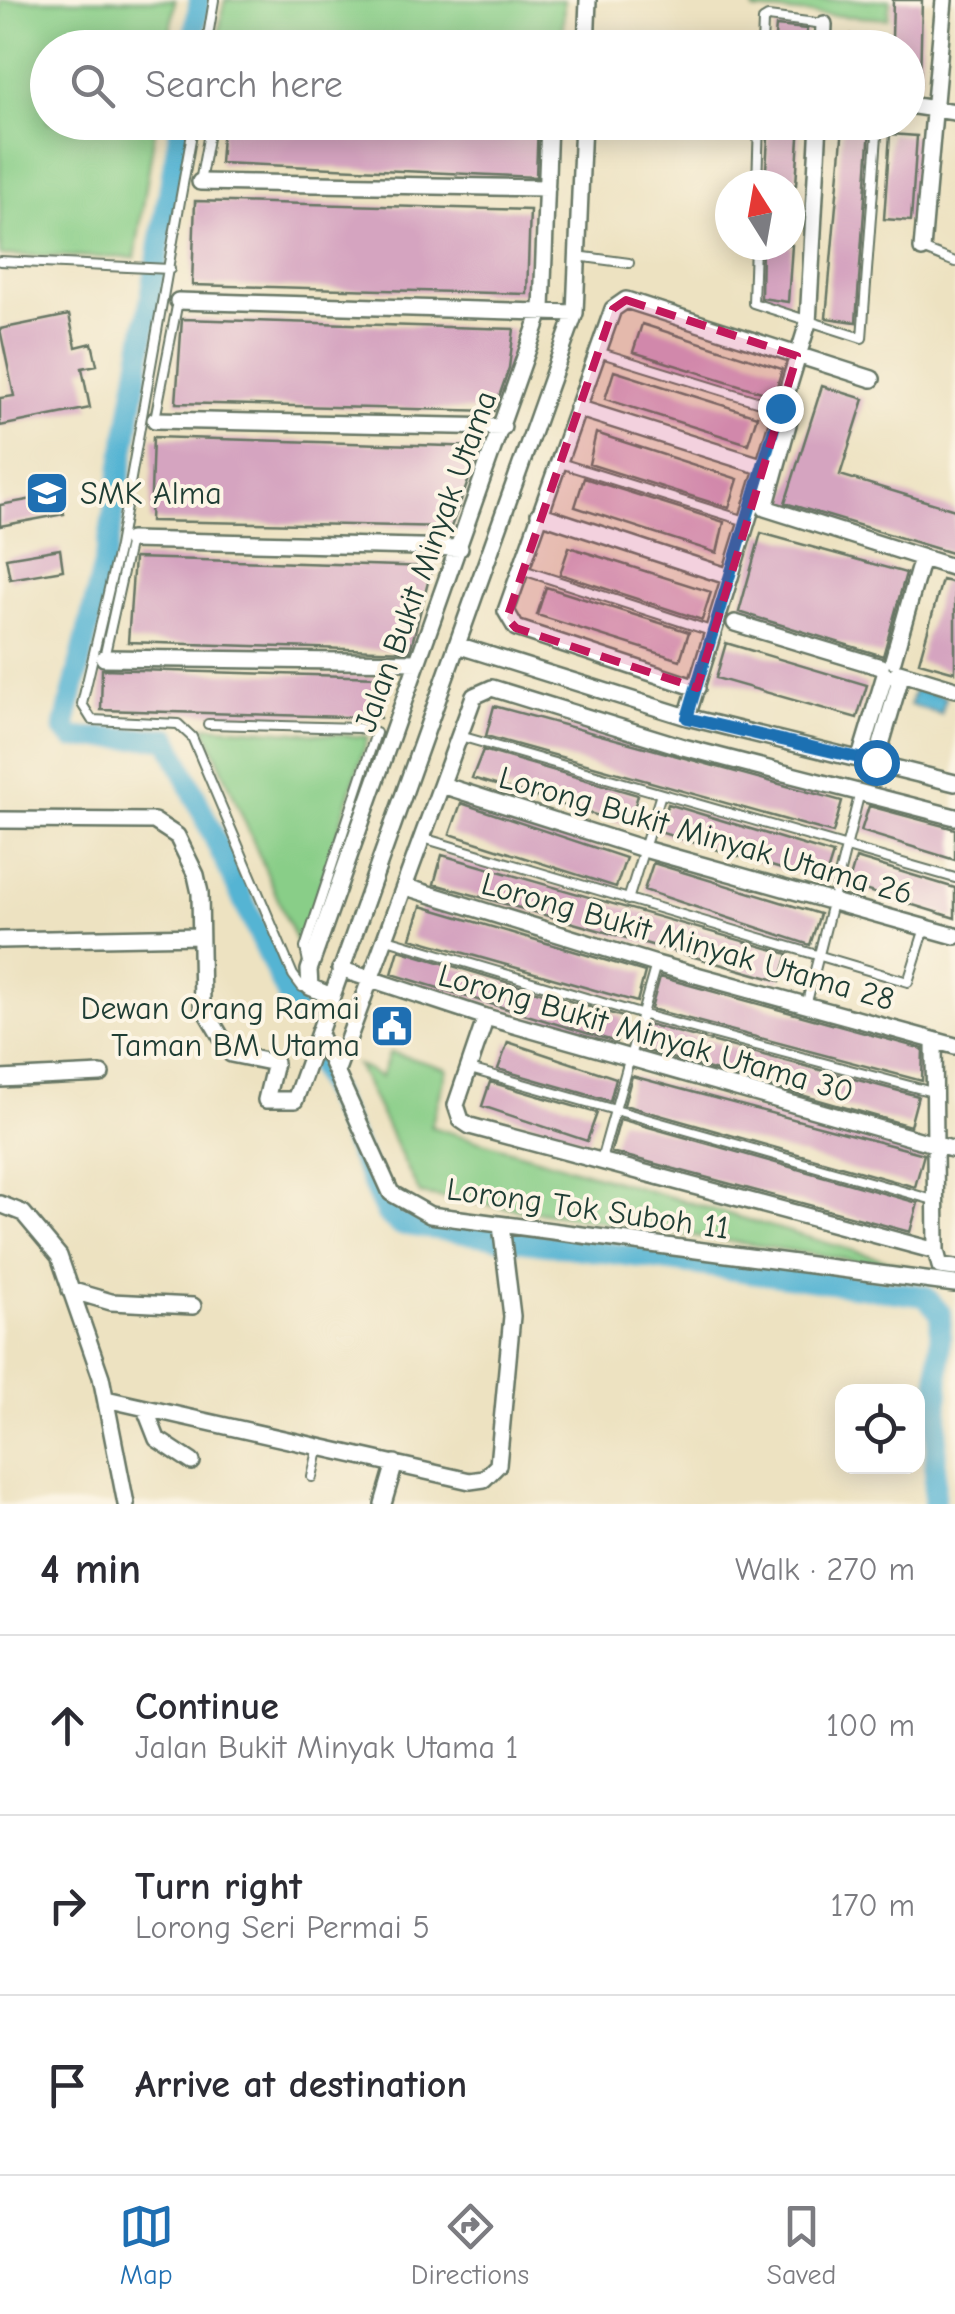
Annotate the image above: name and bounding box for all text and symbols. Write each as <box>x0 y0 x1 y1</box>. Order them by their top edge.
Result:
search box <box>30 30 925 140</box>
icon: search <box>65 58 120 113</box>
text: Search here <box>145 63 343 107</box>
north arrow <box>715 170 805 260</box>
street label: Jalan Bukit Minyak Utama <box>347 386 504 737</box>
route end <box>758 386 804 432</box>
school or university icon: SMK Alma <box>24 470 70 516</box>
place label: SMK Alma <box>80 475 222 512</box>
route start <box>854 740 900 786</box>
street label: Lorong Bukit Minyak Utama 26 <box>495 759 917 912</box>
street label: Lorong Bukit Minyak Utama 28 <box>477 865 898 1018</box>
street label: Lorong Bukit Minyak Utama 30 <box>434 956 858 1111</box>
place label: Dewan Orang Ramai Taman BM Utama <box>80 990 360 1064</box>
public building icon: Dewan Orang Ramai Taman BM Utama <box>369 1003 415 1049</box>
street label: Lorong Tok Suboh 11 <box>444 1170 732 1247</box>
map controls <box>835 1384 925 1474</box>
button: locate <box>835 1384 925 1474</box>
text: 4 min <box>40 1545 141 1594</box>
text: Walk · 270 m <box>735 1551 915 1588</box>
text: Continue <box>135 1685 279 1729</box>
icon: ahead <box>40 1698 95 1753</box>
text: 100 m <box>826 1707 915 1744</box>
text: Jalan Bukit Minyak Utama 1 <box>135 1729 518 1766</box>
text: Turn right <box>135 1865 302 1909</box>
icon: right <box>40 1878 95 1933</box>
text: 170 m <box>831 1887 915 1924</box>
text: Lorong Seri Permai 5 <box>135 1909 430 1946</box>
icon: arrive <box>40 2058 95 2113</box>
text: Arrive at destination <box>135 2063 467 2107</box>
tab: Map <box>119 2199 174 2291</box>
tab: Directions <box>411 2199 529 2291</box>
tab: Saved <box>766 2199 836 2291</box>

